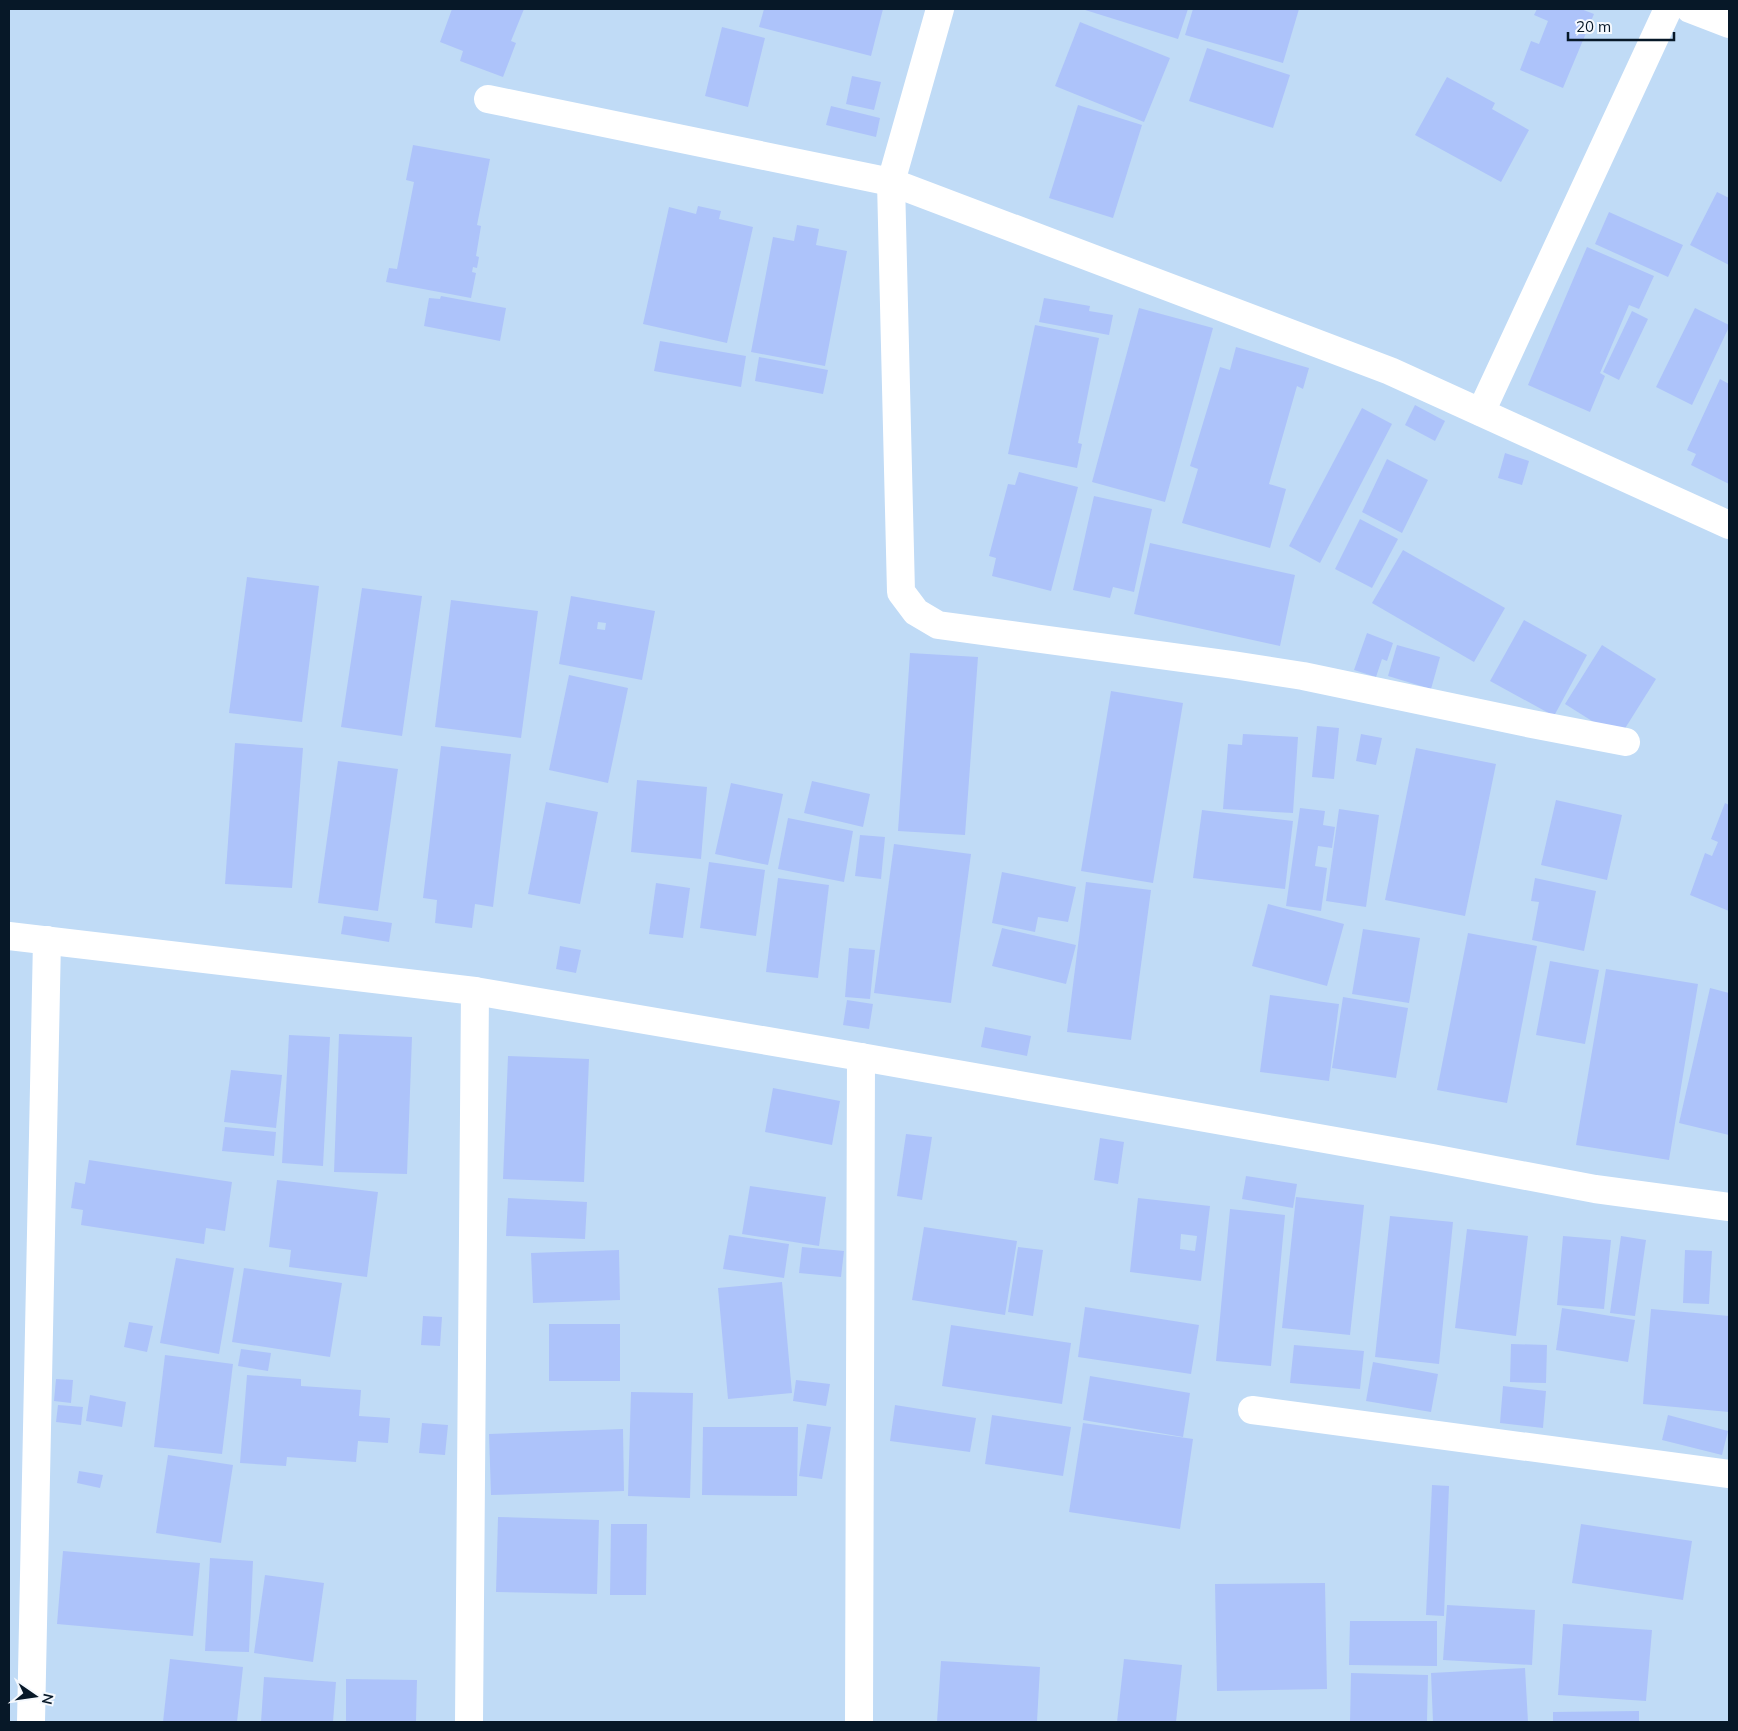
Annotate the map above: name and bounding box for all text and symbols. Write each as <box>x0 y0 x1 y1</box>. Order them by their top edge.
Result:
scale bar <box>1568 10 1674 42</box>
text: 20 m <box>1576 17 1611 36</box>
north arrow <box>10 1671 60 1721</box>
text: N <box>38 1692 58 1706</box>

